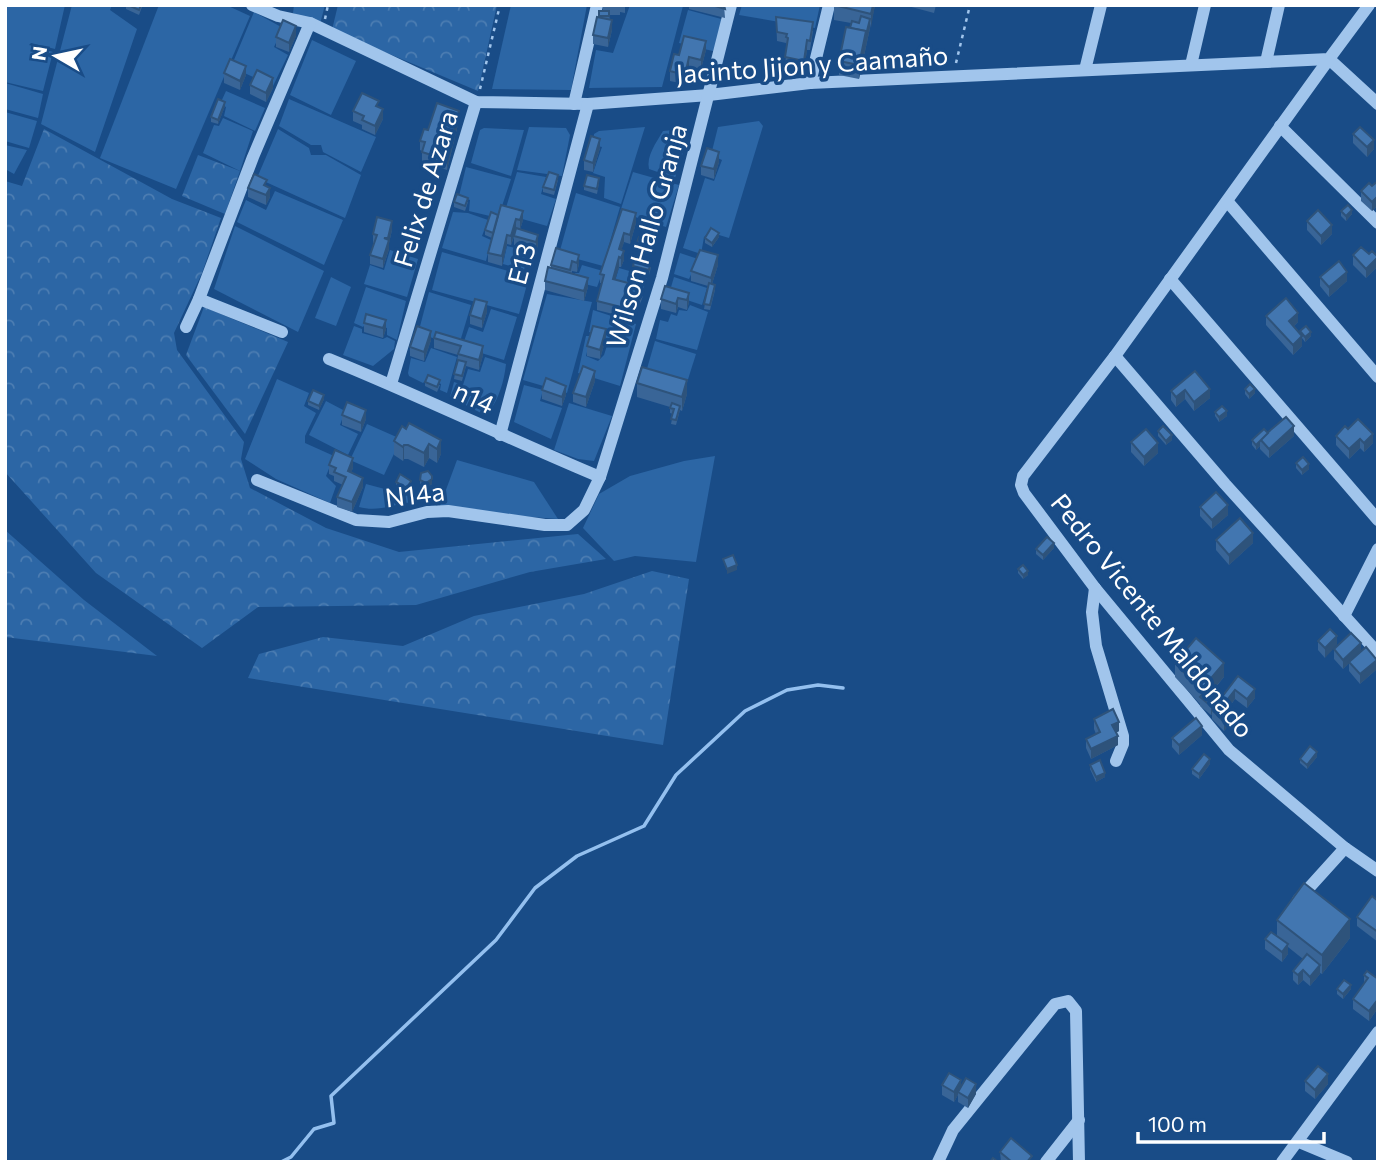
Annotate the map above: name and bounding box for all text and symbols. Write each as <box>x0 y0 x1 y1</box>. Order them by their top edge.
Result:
north arrow <box>21 21 91 91</box>
street label: Jacinto Jijon y Caamaño <box>675 39 949 88</box>
text: N <box>26 44 51 62</box>
street label: Felix de Azara <box>386 107 463 271</box>
street label: Wilson Hallo Granja <box>599 120 692 351</box>
street label: E13 <box>500 240 541 288</box>
street label: n14 <box>449 374 500 419</box>
street label: N14a <box>383 474 446 513</box>
street label: Pedro Vicente Maldonado <box>1045 487 1261 743</box>
scale bar <box>1138 1100 1324 1144</box>
text: 100 m <box>1148 1111 1207 1136</box>

